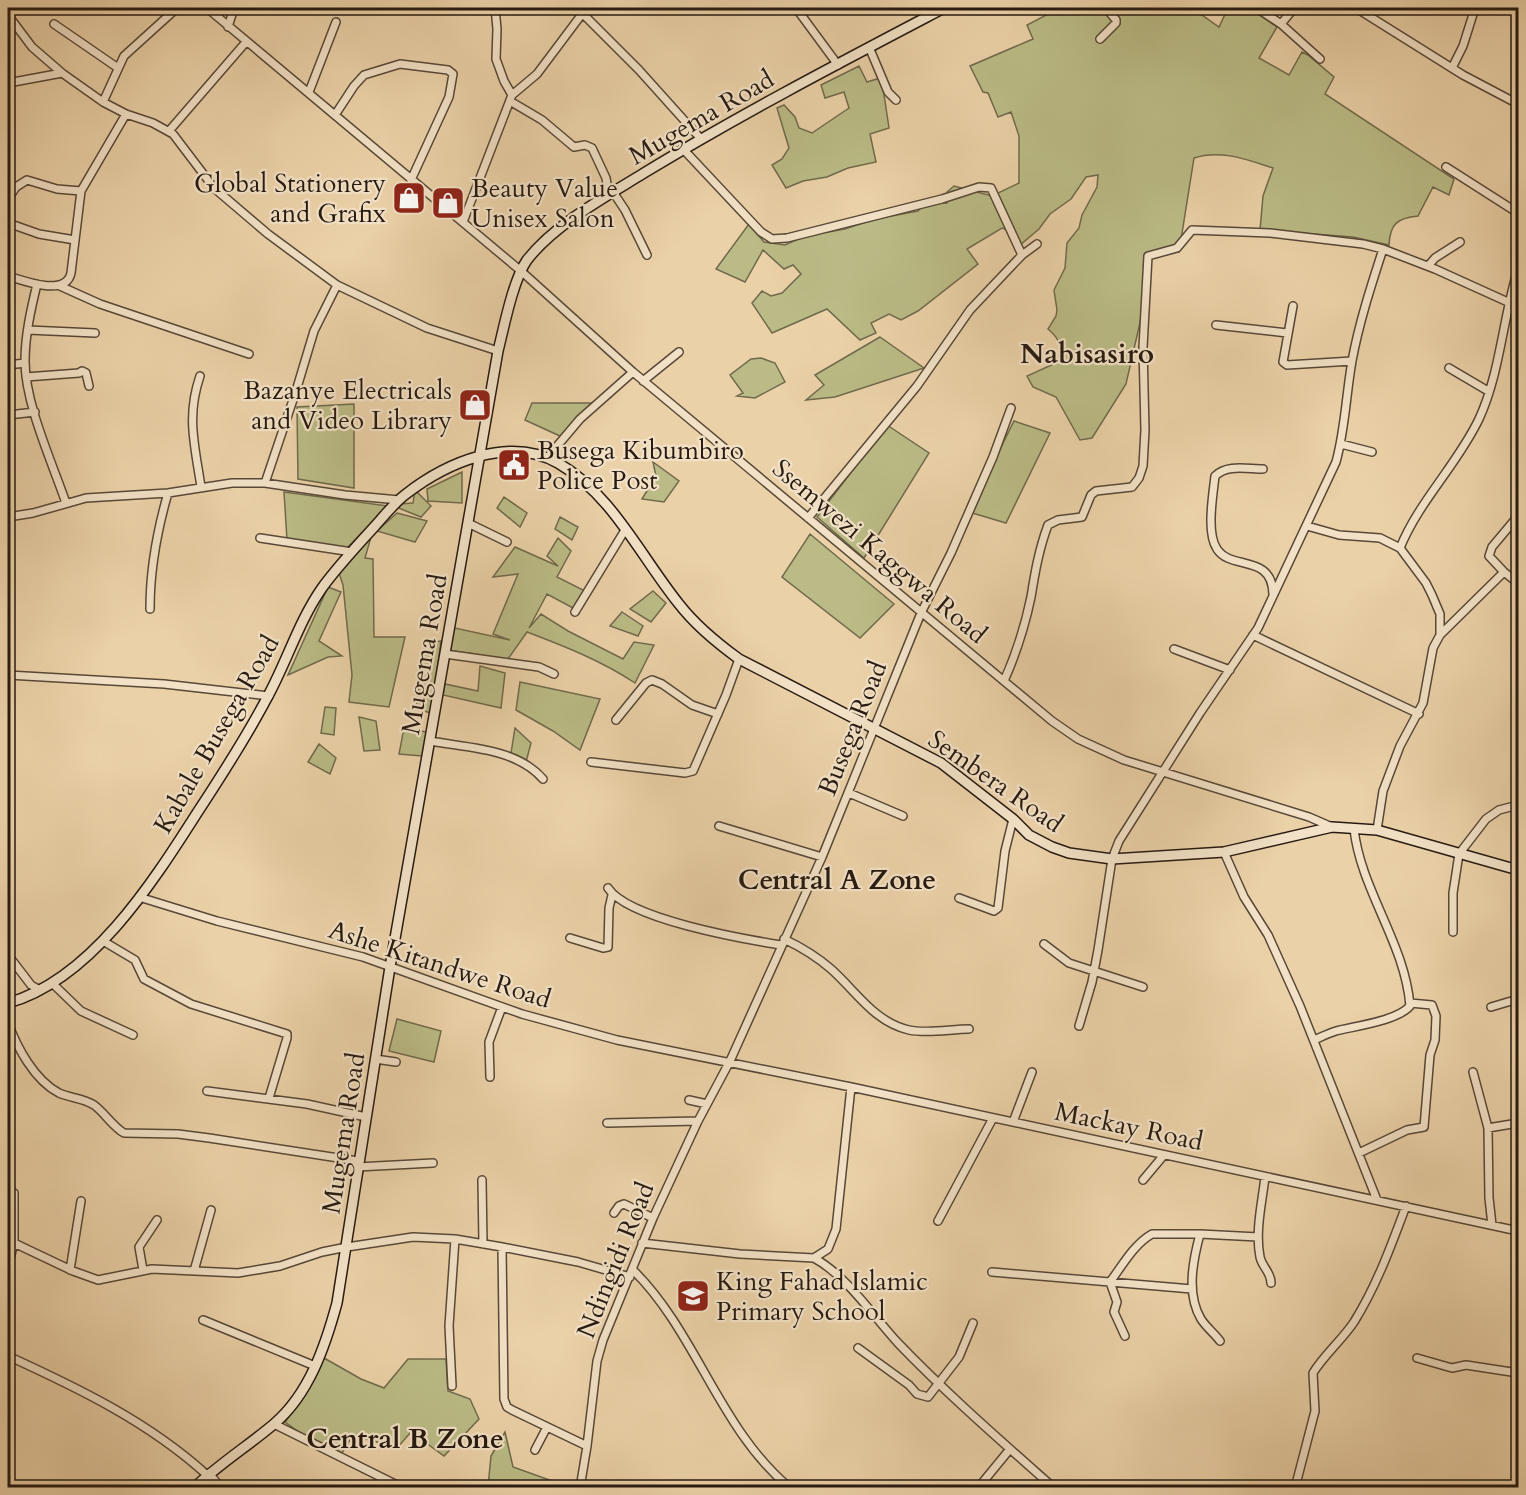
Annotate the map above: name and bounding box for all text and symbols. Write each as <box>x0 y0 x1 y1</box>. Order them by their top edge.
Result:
street label: Mugema Road <box>622 62 780 173</box>
place label: Global Stationery and Grafix <box>194 166 386 231</box>
place label: Beauty Value Unisex Salon <box>471 171 618 236</box>
shop icon: Global Stationery and Grafix <box>391 180 427 216</box>
shop icon: Beauty Value Unisex Salon <box>430 185 466 221</box>
district label: Nabisasiro <box>1020 335 1154 373</box>
place label: Bazanye Electricals and Video Library <box>243 373 452 438</box>
shop icon: Bazanye Electricals and Video Library <box>457 387 493 423</box>
place label: Busega Kibumbiro Police Post <box>537 433 744 498</box>
public building icon: Busega Kibumbiro Police Post <box>496 447 532 483</box>
street label: Ssemwezi Kaggwa Road <box>765 451 994 652</box>
street label: Mugema Road <box>393 571 456 737</box>
street label: Kabale Busega Road <box>145 629 288 840</box>
street label: Busega Road <box>810 655 895 801</box>
street label: Sembera Road <box>921 722 1070 841</box>
district label: Central A Zone <box>738 861 936 899</box>
street label: Ashe Kitandwe Road <box>324 912 556 1017</box>
street label: Mugema Road <box>313 1050 374 1216</box>
street label: Mackay Road <box>1052 1094 1206 1159</box>
street label: Ndingidi Road <box>568 1177 663 1343</box>
place label: King Fahad Islamic Primary School <box>716 1264 928 1329</box>
school or university icon: King Fahad Islamic Primary School <box>675 1278 711 1314</box>
district label: Central B Zone <box>306 1420 504 1458</box>

